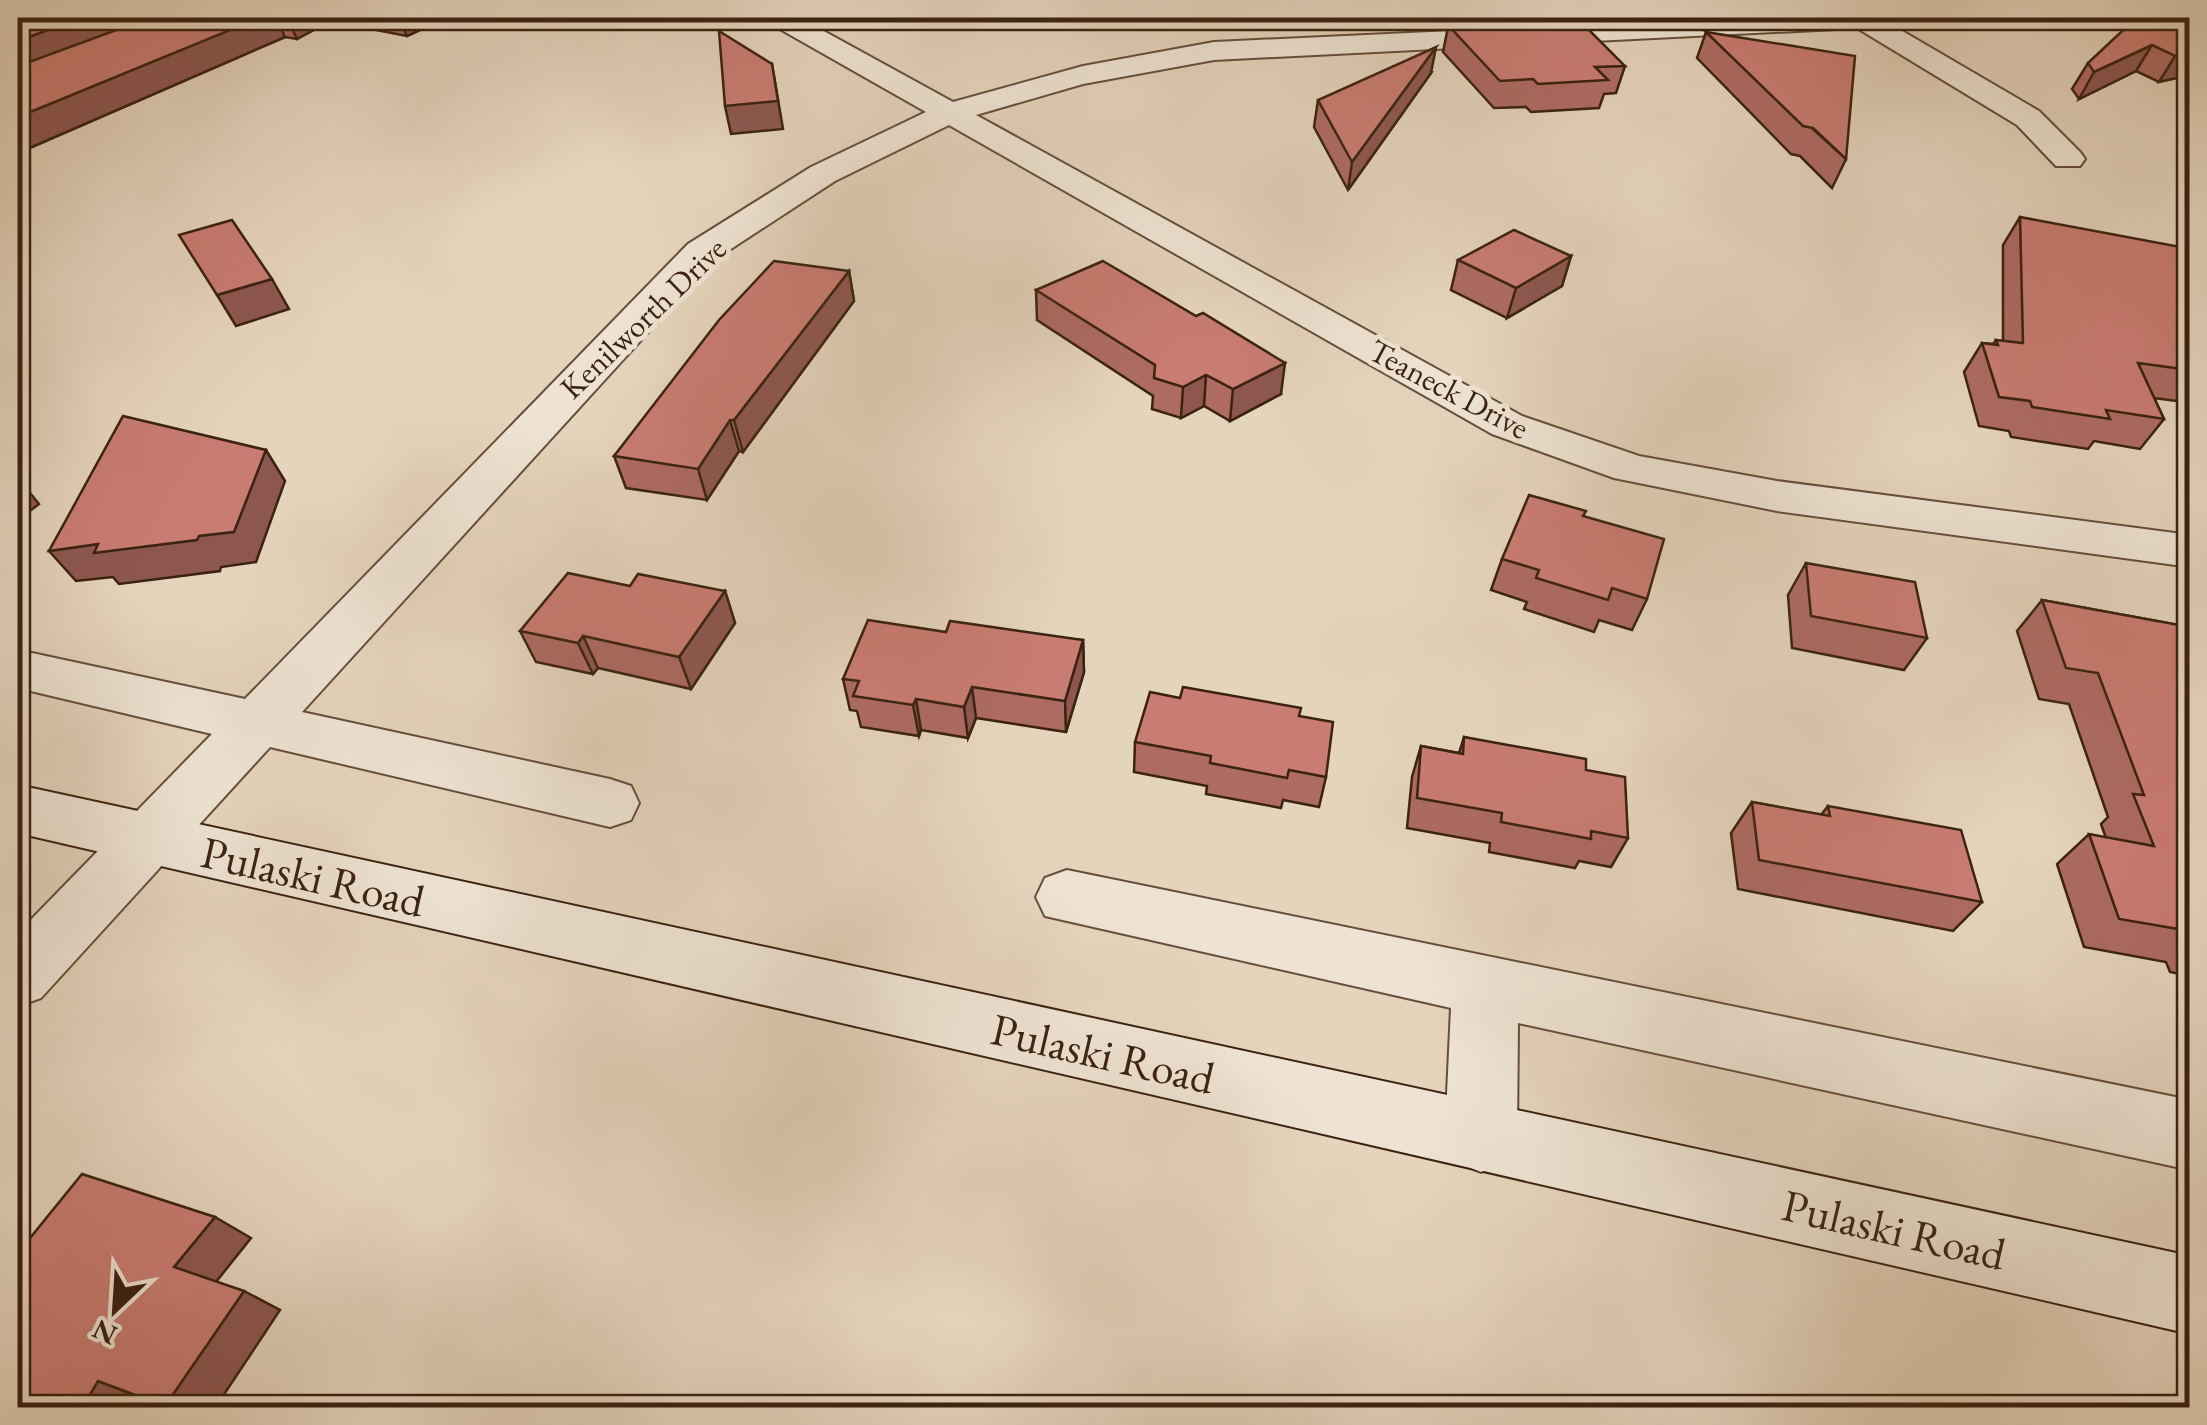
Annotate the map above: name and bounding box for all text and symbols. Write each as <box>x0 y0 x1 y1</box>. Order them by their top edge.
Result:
street label: Kenilworth Drive <box>551 228 735 408</box>
street label: Teaneck Drive <box>1362 329 1536 449</box>
street label: Pulaski Road <box>196 822 430 930</box>
street label: Pulaski Road <box>986 999 1220 1107</box>
street label: Pulaski Road <box>1777 1175 2011 1283</box>
north arrow <box>65 1260 165 1360</box>
text: N <box>86 1311 122 1354</box>

